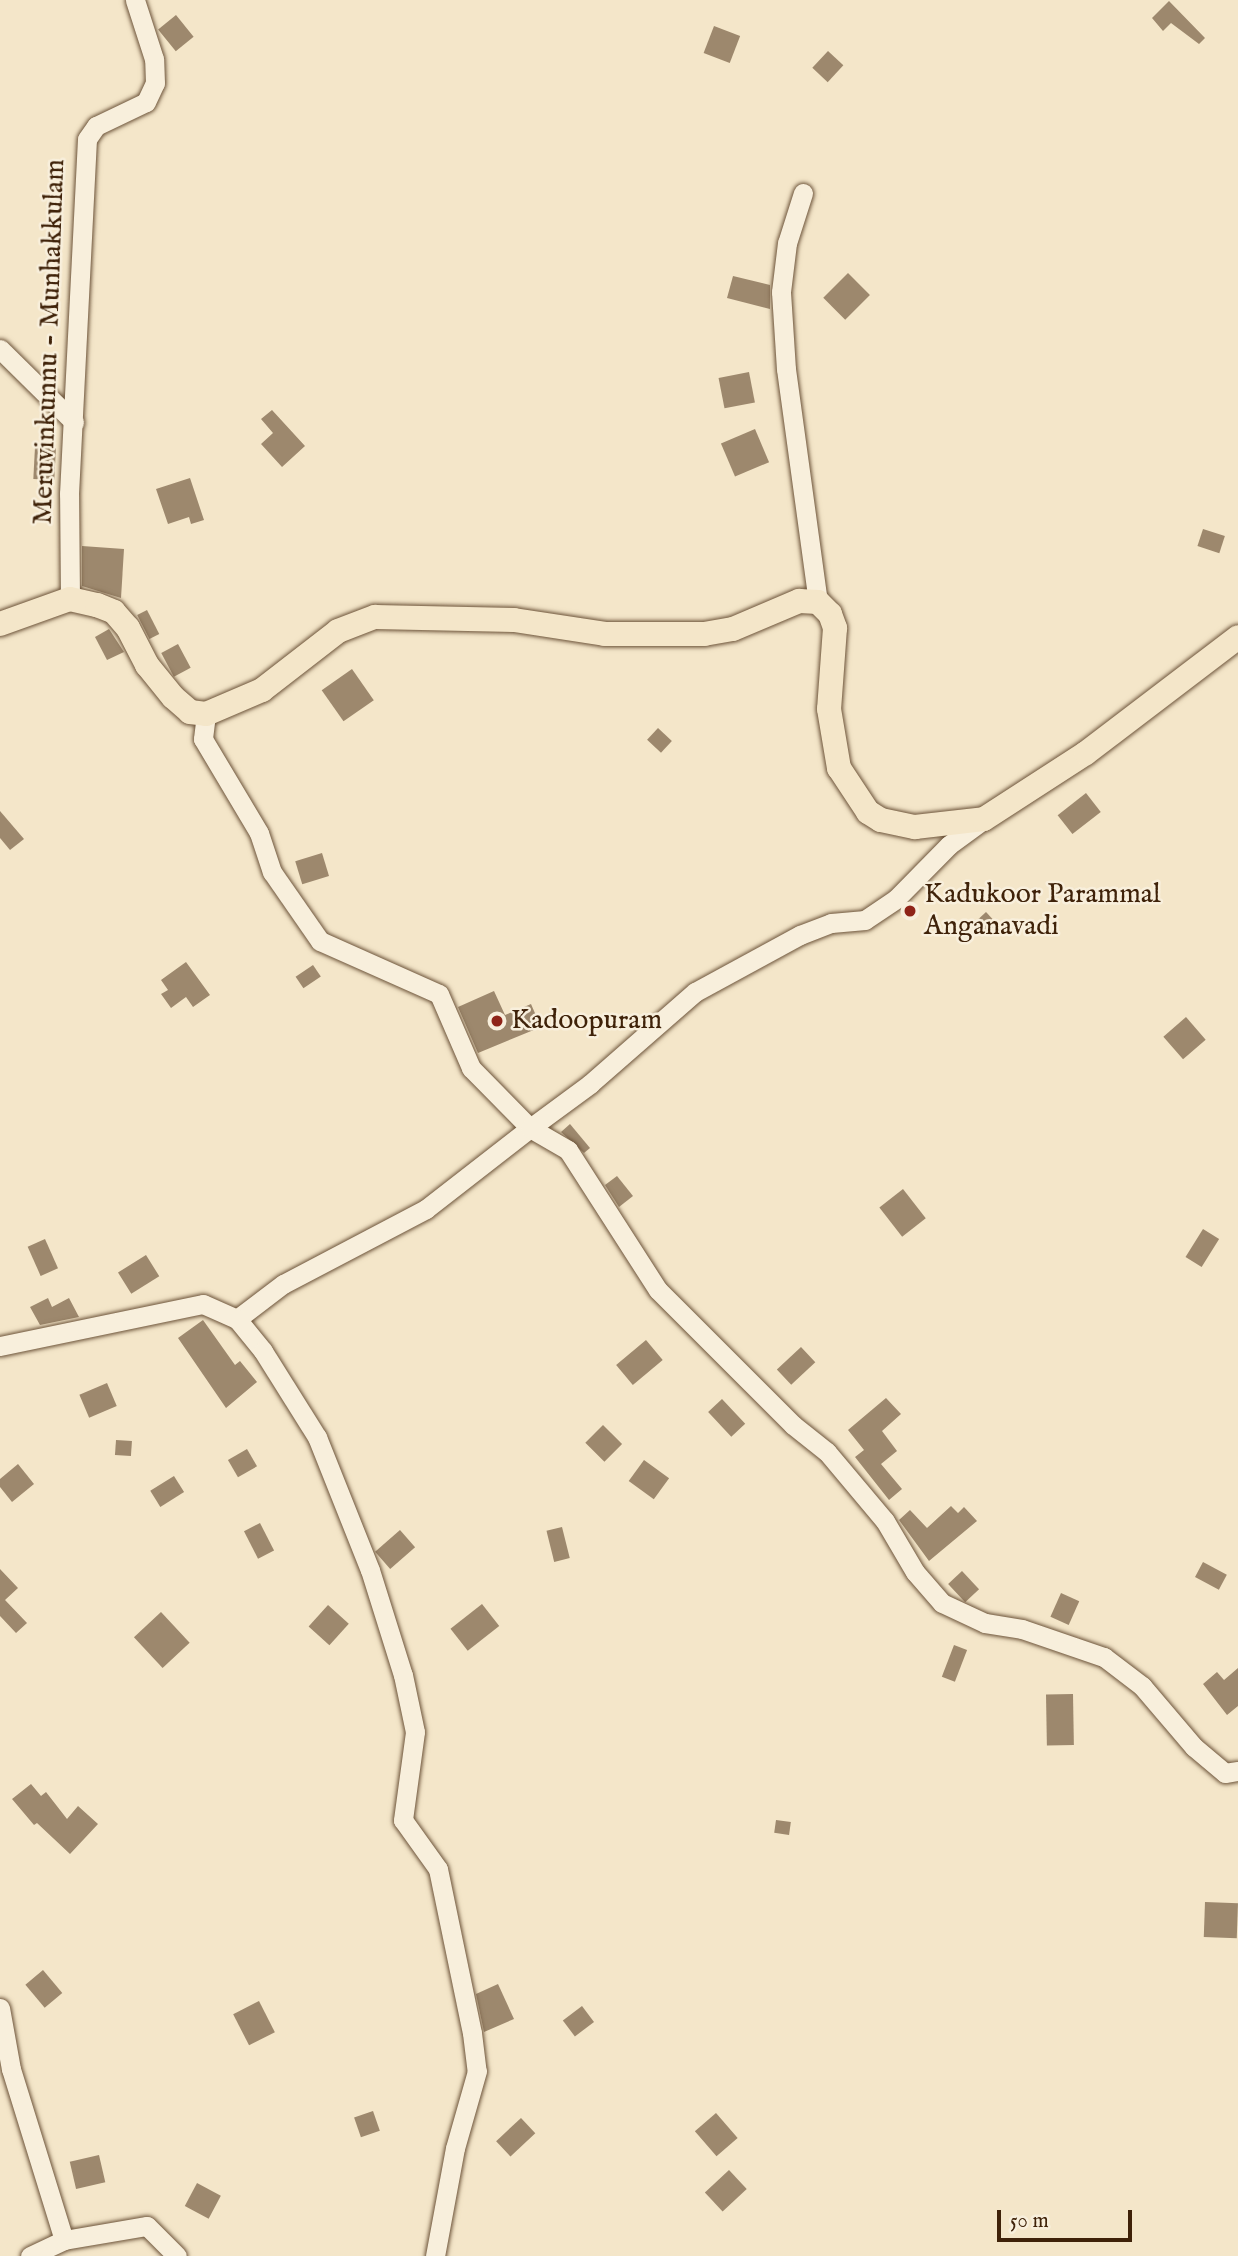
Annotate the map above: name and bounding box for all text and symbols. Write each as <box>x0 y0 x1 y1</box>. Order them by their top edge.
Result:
street label: Meruvinkunnu - Munhakkulam <box>27 159 73 525</box>
place label: Kadukoor Parammal Anganavadi <box>924 878 1161 944</box>
marker: Kadukoor Parammal Anganavadi <box>902 903 918 919</box>
place label: Kadoopuram <box>511 1004 662 1038</box>
marker: Kadoopuram <box>489 1013 505 1029</box>
scale bar <box>1000 2196 1135 2240</box>
text: 50 m <box>1010 2208 1049 2235</box>

